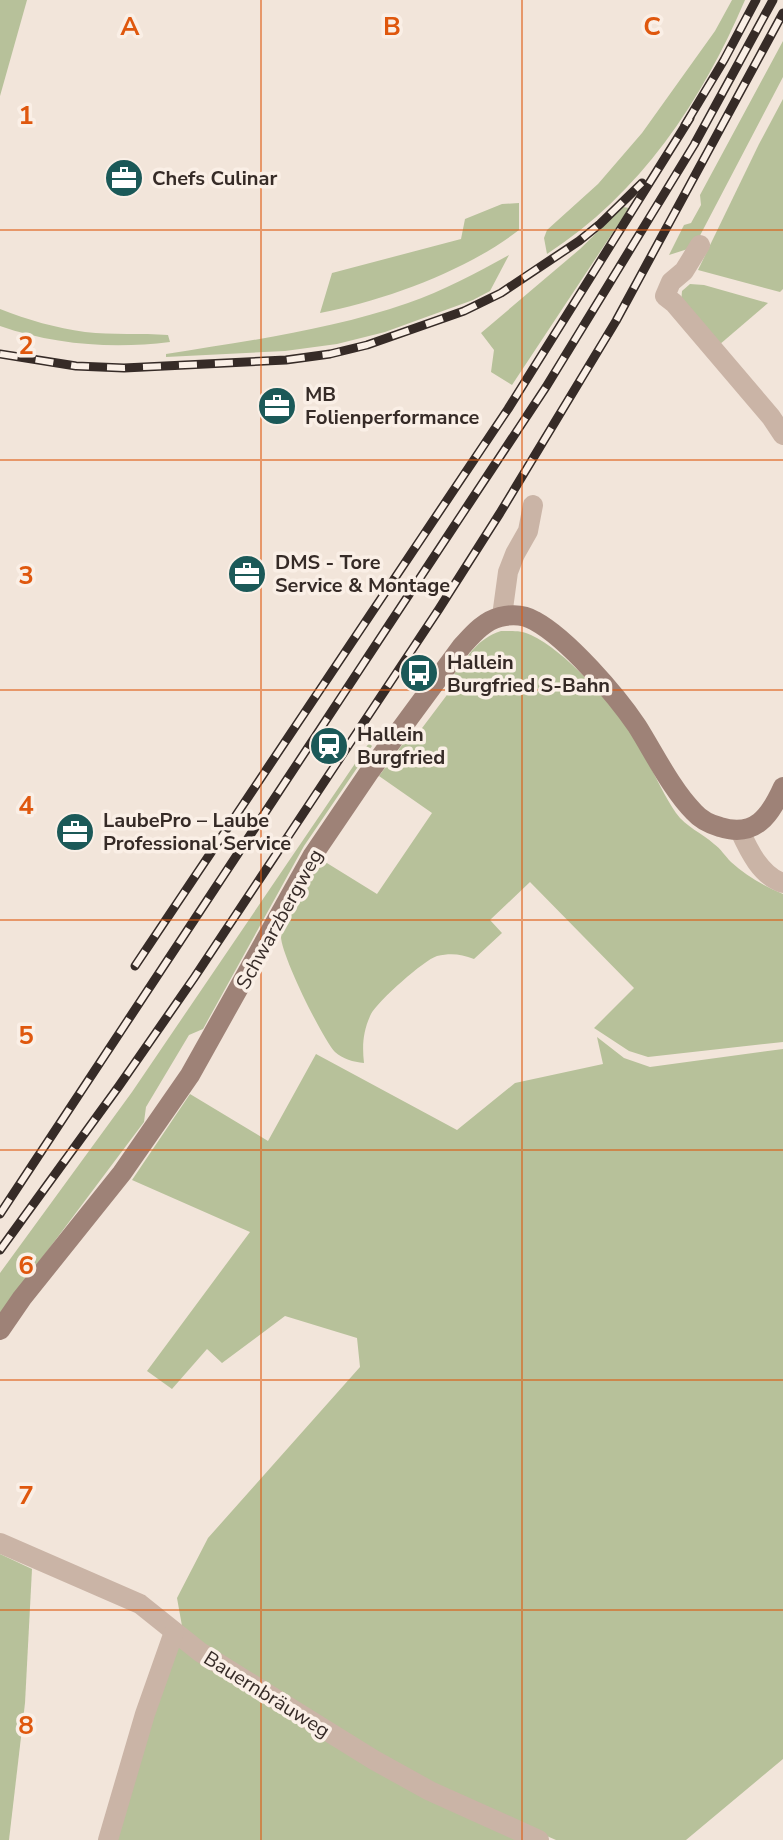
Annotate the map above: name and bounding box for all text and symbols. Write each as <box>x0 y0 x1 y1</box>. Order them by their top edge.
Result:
text: A <box>120 9 140 44</box>
text: B <box>383 9 401 44</box>
text: C <box>643 9 661 44</box>
text: 1 <box>18 98 34 133</box>
office icon: Chefs Culinar <box>103 157 145 199</box>
place label: Chefs Culinar <box>152 165 277 192</box>
text: 2 <box>18 328 34 363</box>
place label: MB Folienperformance <box>305 381 479 431</box>
office icon: MB Folienperformance <box>256 385 298 427</box>
place label: DMS - Tore Service & Montage <box>275 549 450 599</box>
office icon: DMS - Tore Service & Montage <box>226 553 268 595</box>
text: 3 <box>18 558 34 593</box>
place label: Hallein Burgfried S-Bahn <box>447 649 610 699</box>
bus stop icon: Hallein Burgfried S-Bahn <box>398 652 440 694</box>
place label: Hallein Burgfried <box>357 721 445 771</box>
station icon: Hallein Burgfried <box>308 725 350 767</box>
text: 4 <box>18 788 34 823</box>
place label: LaubePro – Laube Professional Service <box>103 807 291 857</box>
office icon: LaubePro – Laube Professional Service <box>54 811 96 853</box>
street label: Schwarzbergweg <box>230 844 329 994</box>
text: 5 <box>18 1018 34 1053</box>
text: 6 <box>18 1248 34 1283</box>
text: 7 <box>18 1478 34 1513</box>
street label: Bauernbräuweg <box>198 1645 335 1744</box>
text: 8 <box>18 1708 34 1743</box>

